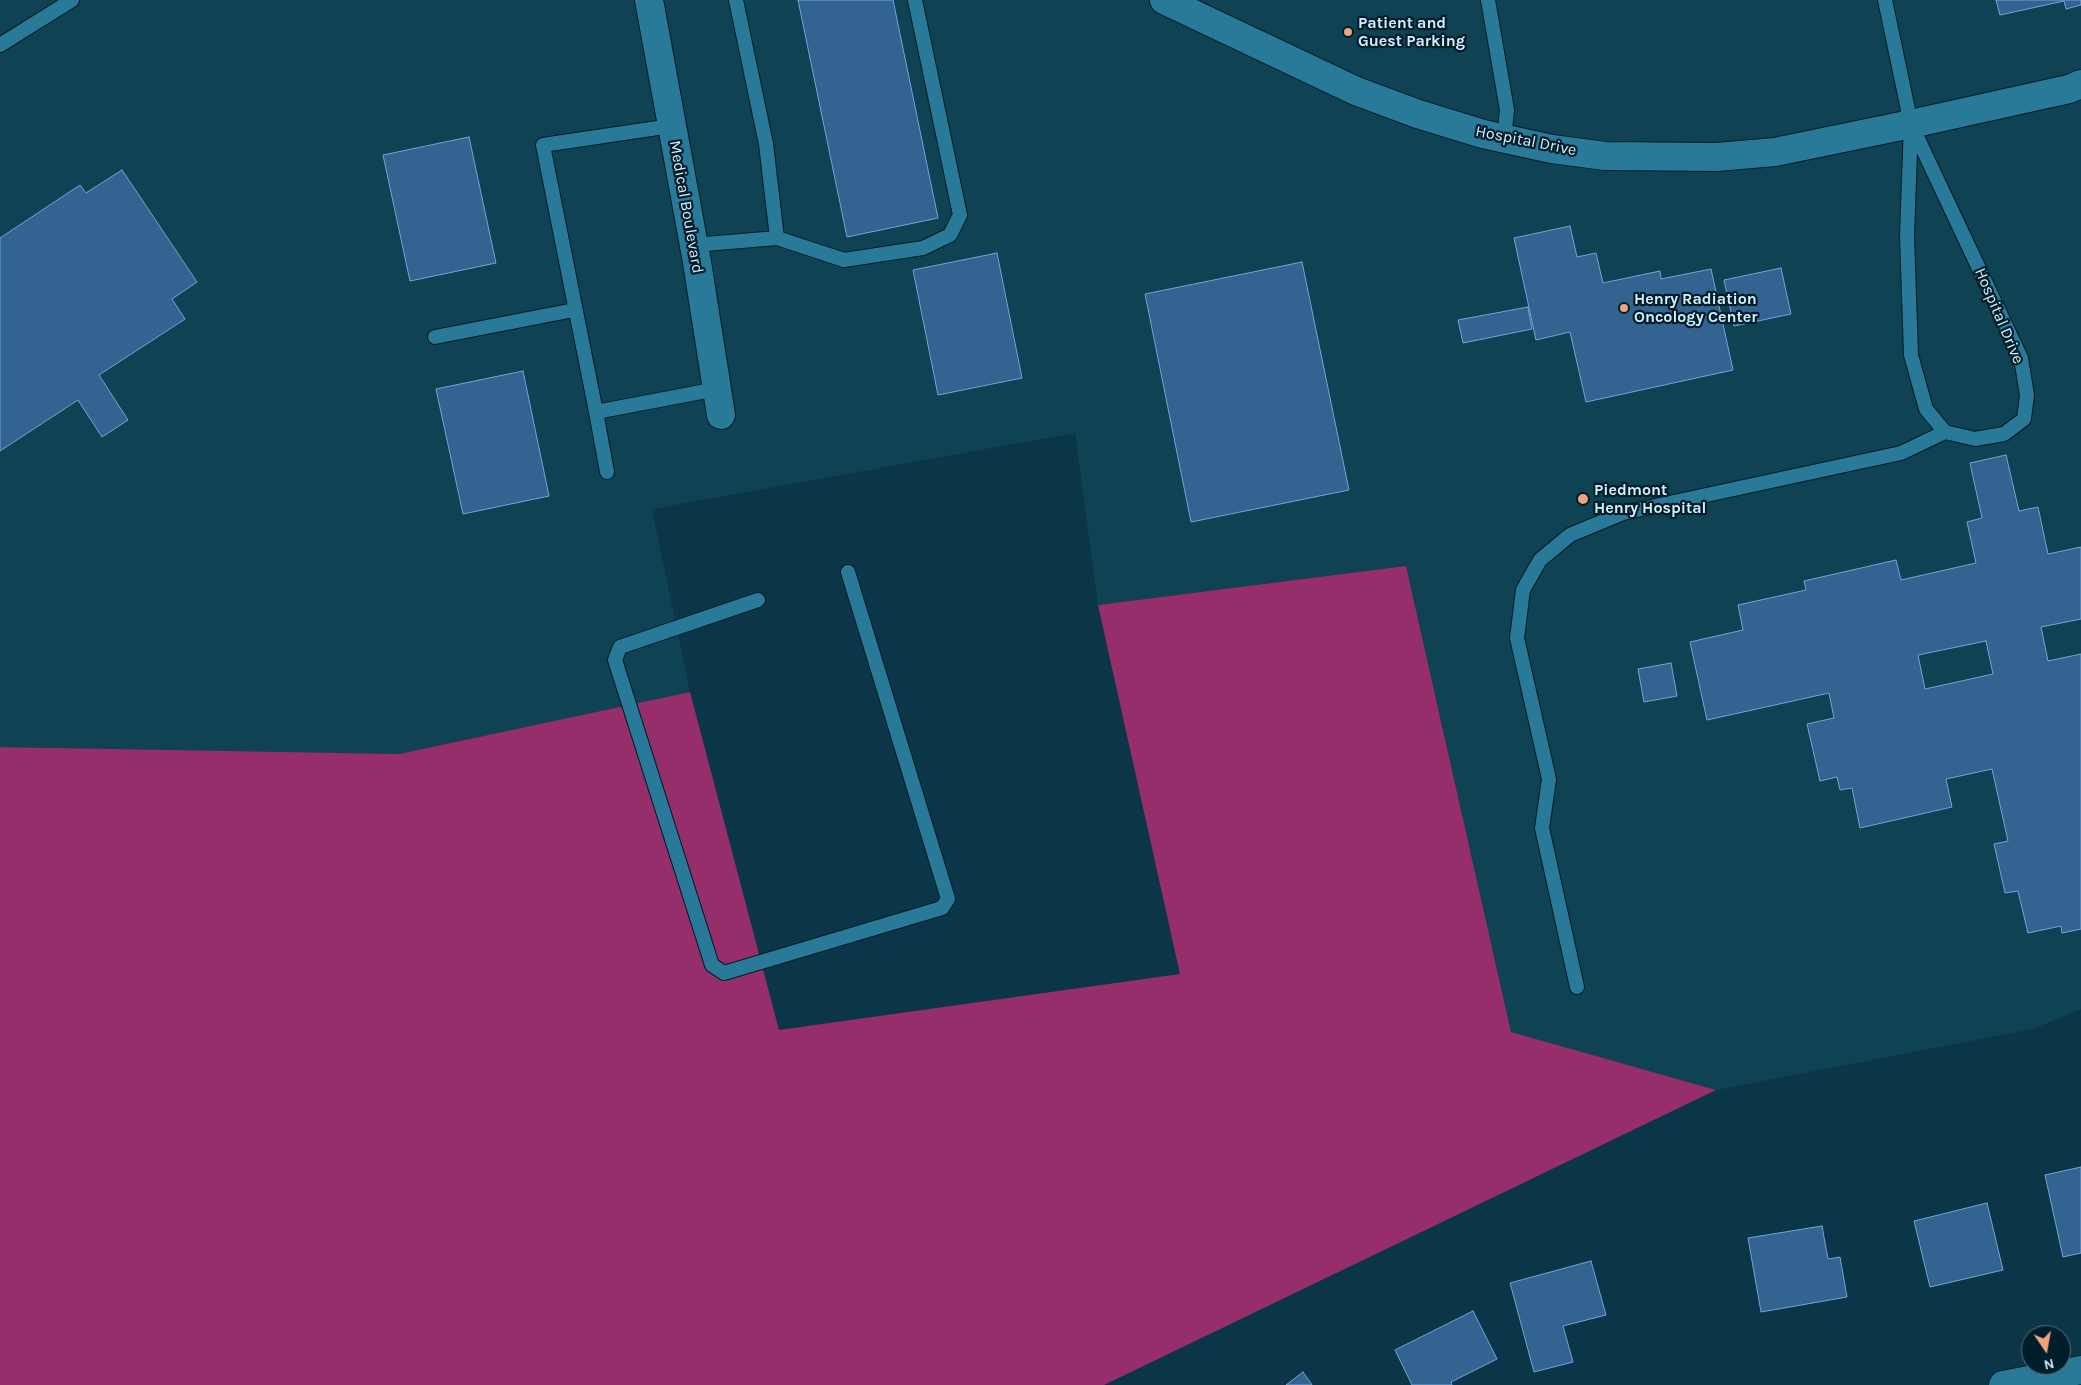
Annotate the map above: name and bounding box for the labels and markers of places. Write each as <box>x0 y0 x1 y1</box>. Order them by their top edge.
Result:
place label: Patient and Guest Parking <box>1358 13 1465 51</box>
marker: Patient and Guest Parking <box>1342 26 1354 38</box>
place label: Henry Radiation Oncology Center <box>1634 289 1758 327</box>
marker: Henry Radiation Oncology Center <box>1618 302 1630 314</box>
place label: Piedmont Henry Hospital <box>1594 480 1706 518</box>
marker: Piedmont Henry Hospital <box>1576 492 1590 506</box>

